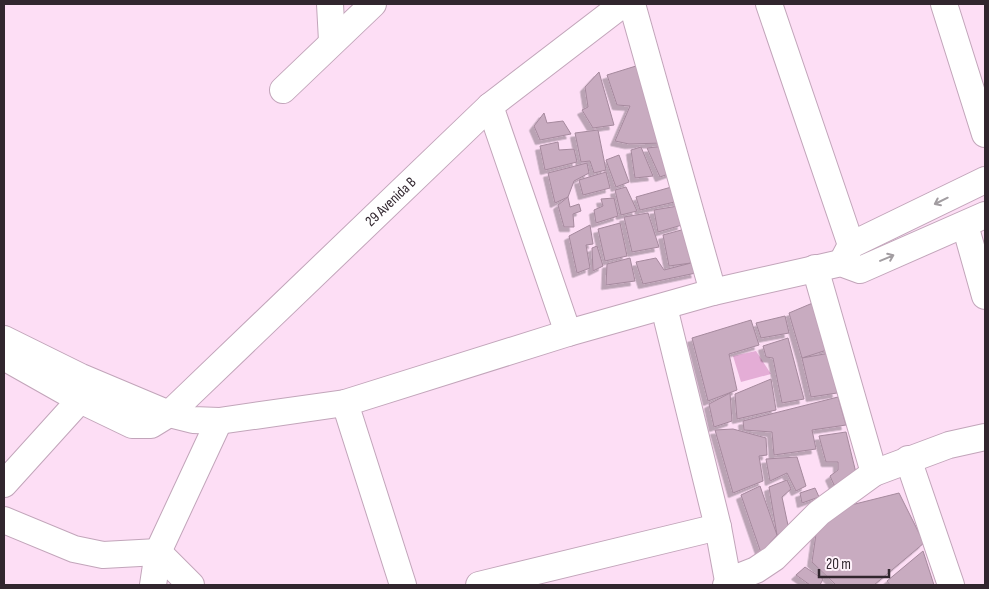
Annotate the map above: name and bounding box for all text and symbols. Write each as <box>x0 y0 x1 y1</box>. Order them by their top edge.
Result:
street label: 29 Avenida B <box>361 172 420 230</box>
one-way arrow <box>934 197 949 207</box>
one-way arrow <box>879 253 894 263</box>
scale bar <box>819 546 889 578</box>
text: 20 m <box>826 555 851 574</box>

